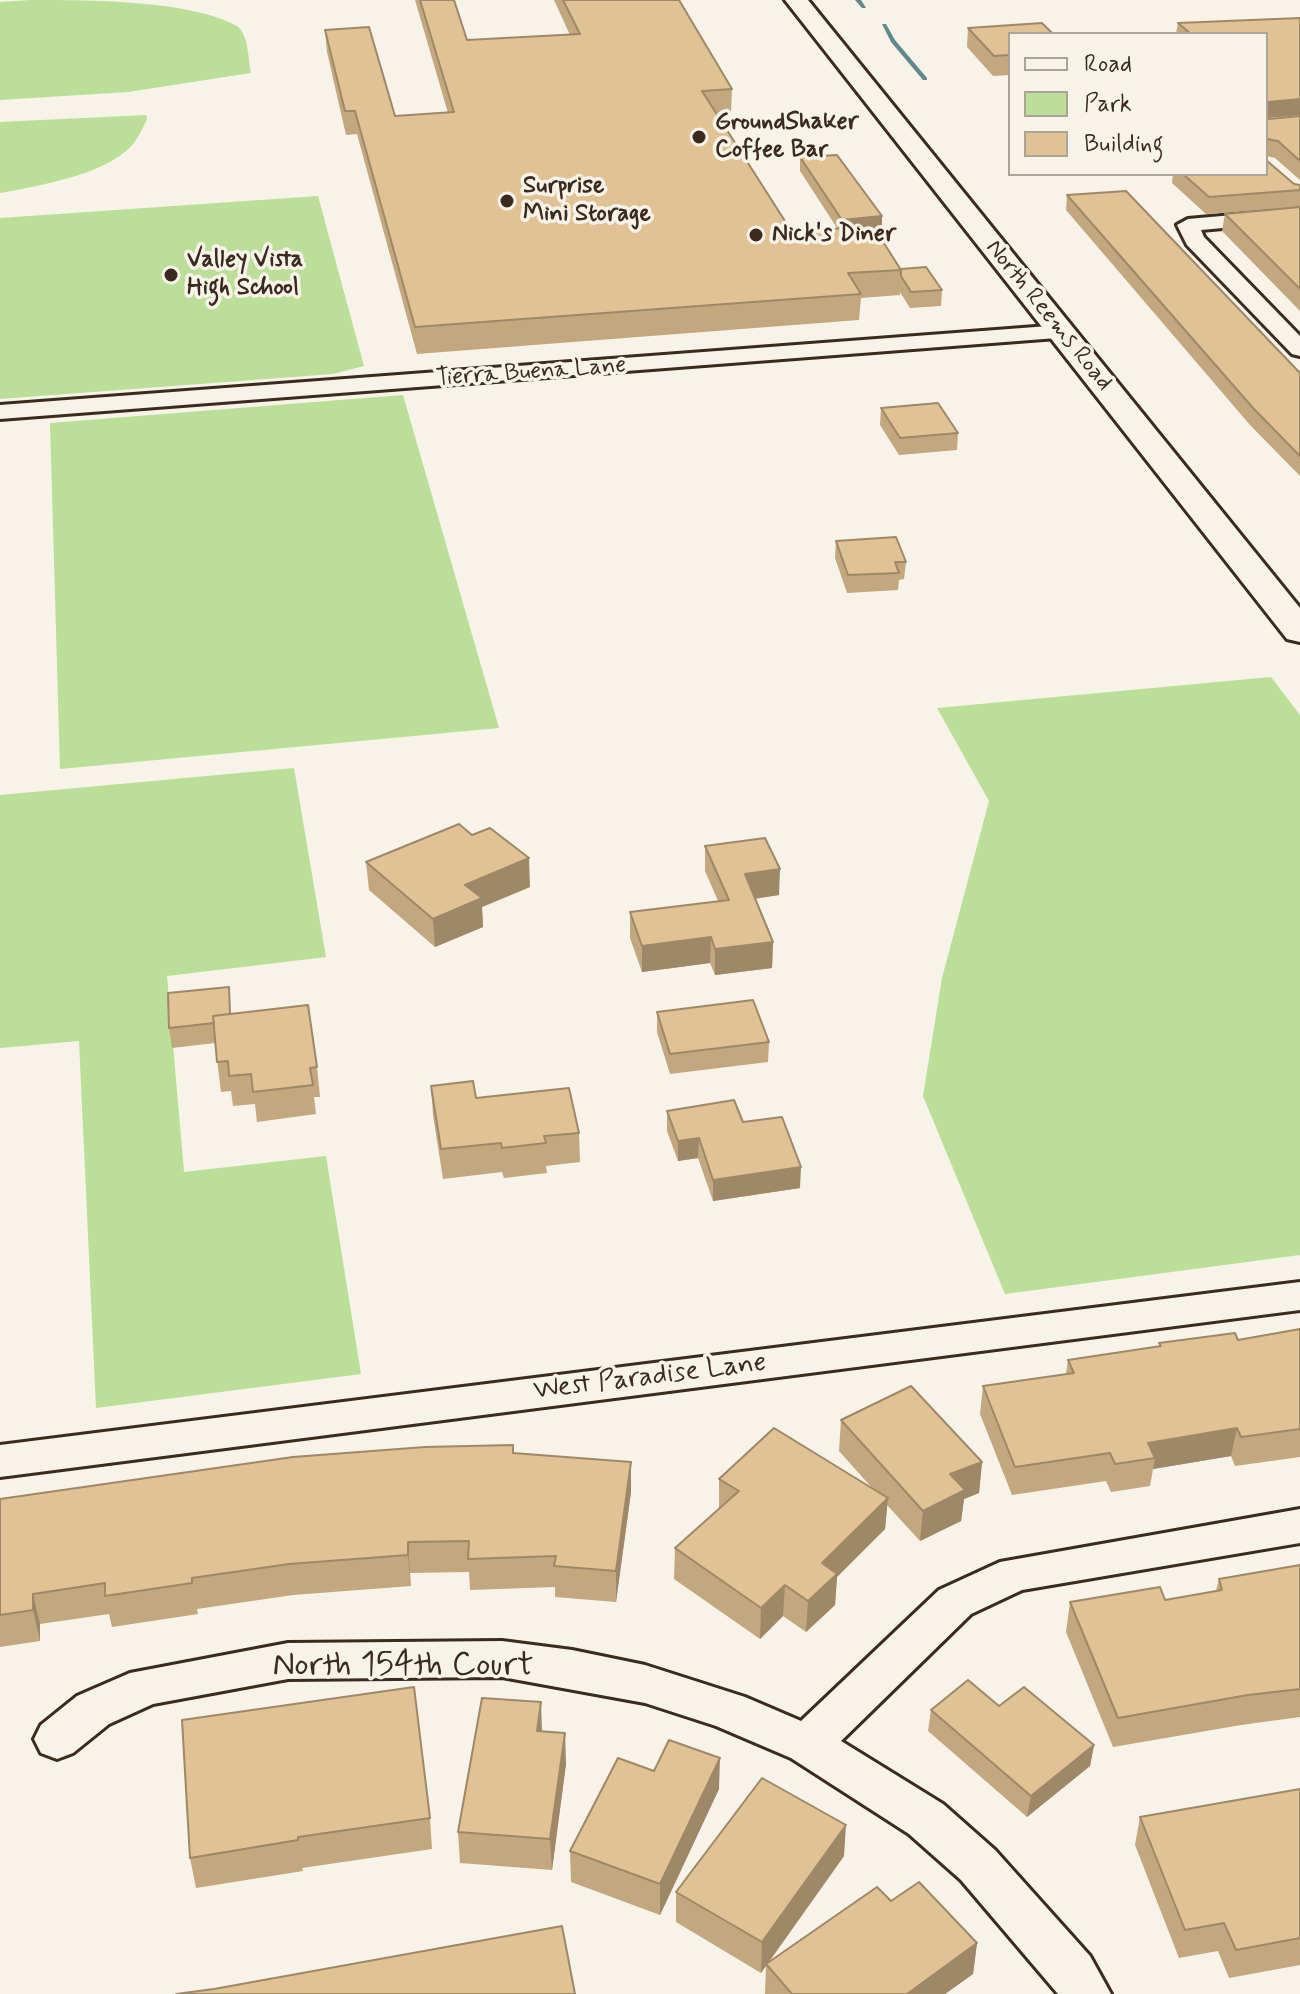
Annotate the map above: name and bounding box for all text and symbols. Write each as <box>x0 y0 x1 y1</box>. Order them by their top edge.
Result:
legend <box>1008 32 1268 176</box>
text: Road <box>1084 49 1132 80</box>
text: Park <box>1084 89 1132 120</box>
place label: GroundShaker Coffee Bar <box>715 109 859 165</box>
marker: GroundShaker Coffee Bar <box>690 128 708 146</box>
text: Building <box>1084 129 1164 160</box>
place label: Surprise Mini Storage <box>523 173 651 229</box>
marker: Surprise Mini Storage <box>498 192 516 210</box>
place label: Nick's Diner <box>772 221 896 249</box>
marker: Nick's Diner <box>747 226 765 244</box>
street label: North Reems Road <box>978 235 1118 397</box>
place label: Valley Vista High School <box>187 247 303 303</box>
marker: Valley Vista High School <box>162 266 180 284</box>
street label: Tierra Buena Lane <box>435 352 627 394</box>
street label: West Paradise Lane <box>532 1347 768 1409</box>
street label: North 154th Court <box>273 1647 533 1687</box>

